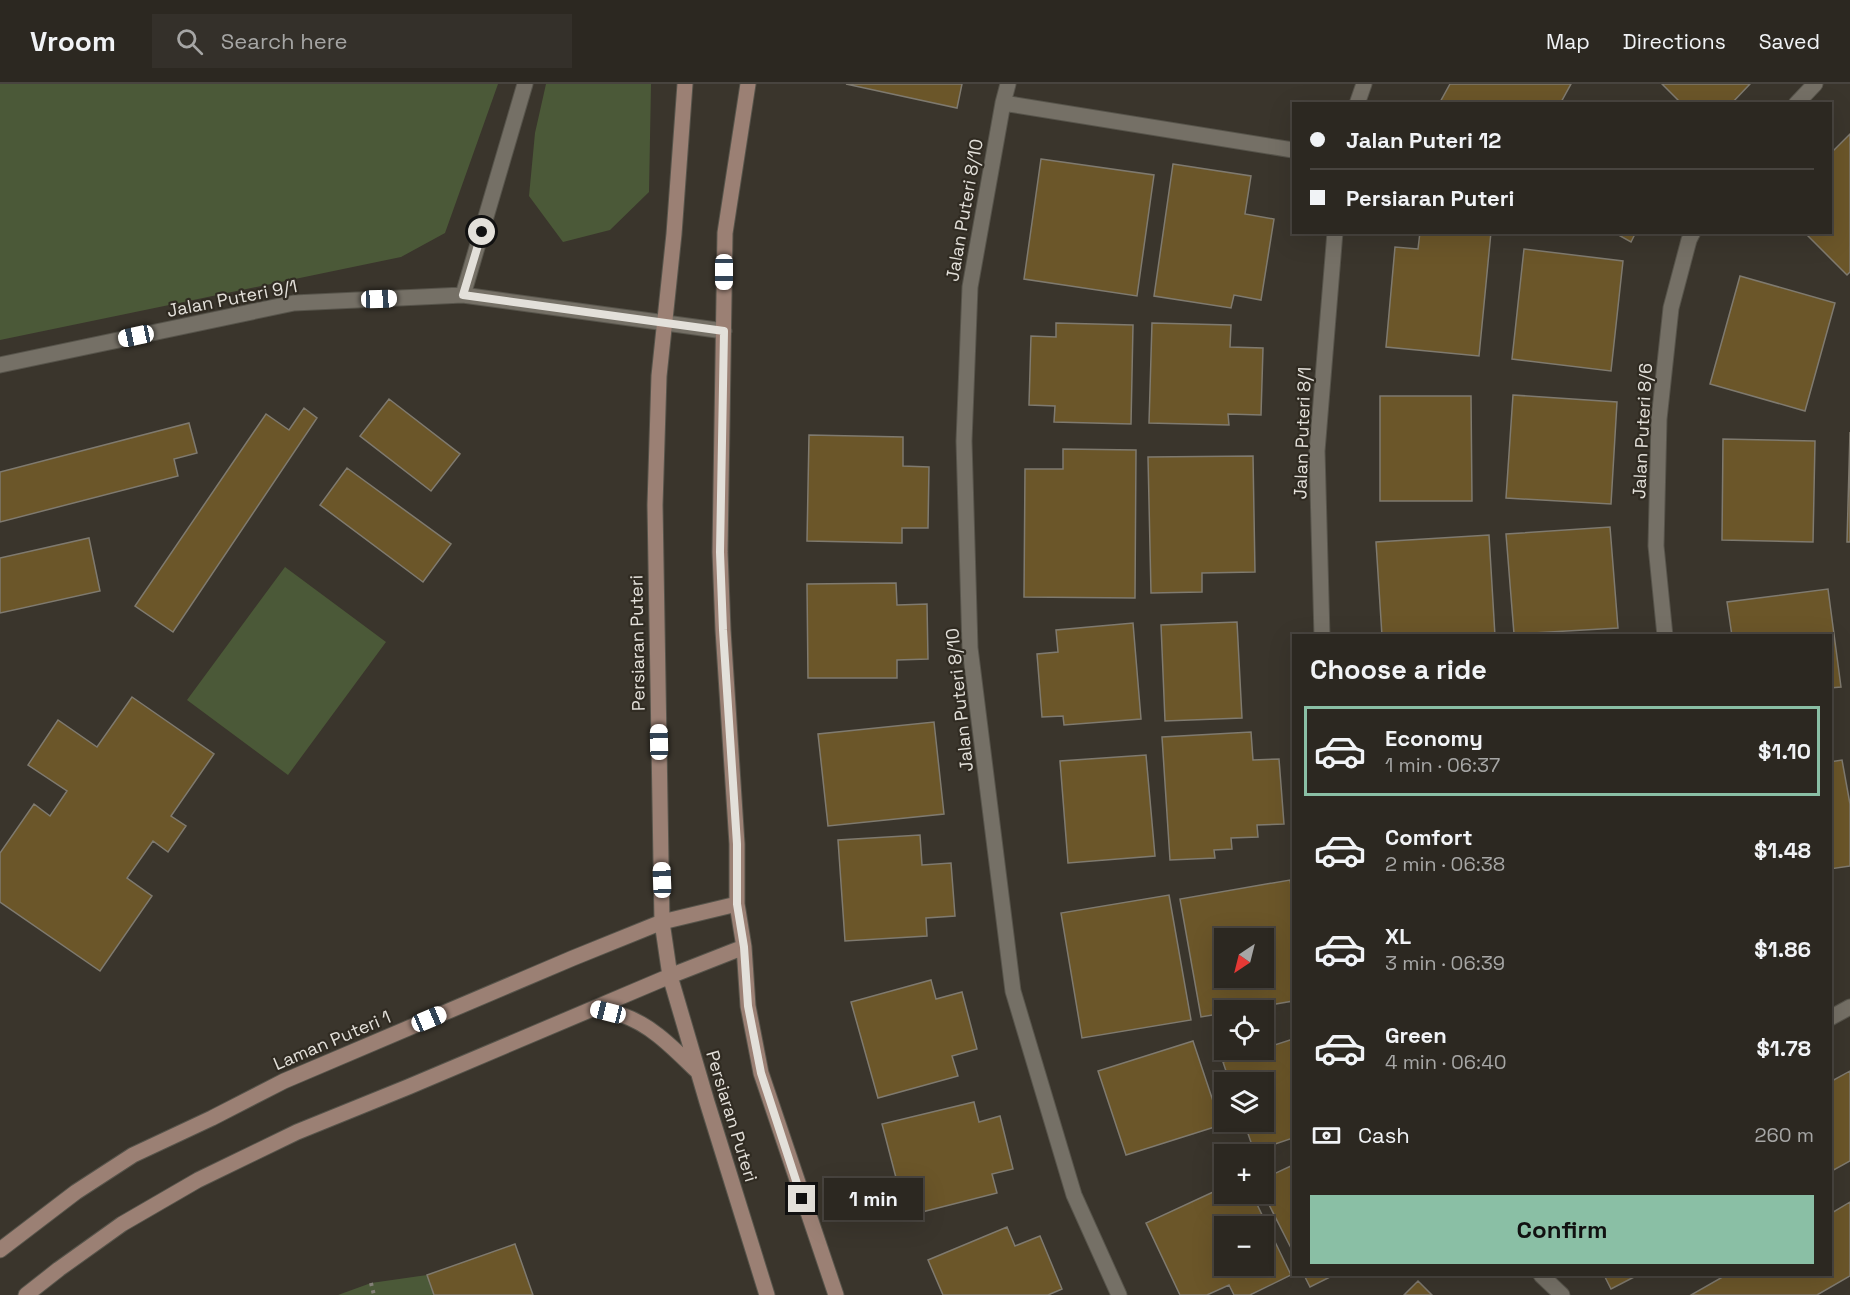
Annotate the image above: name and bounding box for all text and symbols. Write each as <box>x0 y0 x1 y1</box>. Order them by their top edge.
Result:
search box <box>152 14 572 68</box>
text: Vroom <box>30 23 116 59</box>
icon: search <box>173 25 206 58</box>
text: Search here <box>221 27 348 55</box>
text: Map <box>1546 28 1590 55</box>
text: Directions <box>1623 28 1726 55</box>
text: Saved <box>1759 28 1820 55</box>
text: Jalan Puteri 12 <box>1346 126 1501 154</box>
street label: Jalan Puteri 8/10 <box>940 137 988 283</box>
text: Persiaran Puteri <box>1346 184 1514 212</box>
route start <box>468 218 495 245</box>
car <box>715 254 733 290</box>
street label: Jalan Puteri 9/1 <box>165 274 299 322</box>
car <box>361 289 397 309</box>
car <box>117 323 155 349</box>
street label: Jalan Puteri 8/6 <box>1627 362 1657 500</box>
street label: Jalan Puteri 8/1 <box>1288 366 1316 500</box>
street label: Persiaran Puteri <box>624 575 650 711</box>
street label: Jalan Puteri 8/10 <box>940 627 978 773</box>
text: Choose a ride <box>1310 652 1487 687</box>
car <box>650 724 668 760</box>
icon: car <box>1313 724 1367 778</box>
text: Economy <box>1385 724 1483 752</box>
text: $1.10 <box>1758 737 1811 765</box>
text: 1 min · 06:37 <box>1385 752 1500 778</box>
icon: car <box>1313 823 1367 877</box>
text: Comfort <box>1385 823 1473 851</box>
text: $1.48 <box>1754 836 1811 864</box>
text: 2 min · 06:38 <box>1385 851 1505 877</box>
car <box>652 862 672 898</box>
icon: car <box>1313 922 1367 976</box>
text: XL <box>1385 922 1411 950</box>
north arrow <box>1214 928 1274 988</box>
map controls <box>1214 928 1274 1276</box>
text: $1.86 <box>1754 935 1811 963</box>
text: 3 min · 06:39 <box>1385 950 1505 976</box>
car <box>588 999 628 1025</box>
button: locate <box>1214 1000 1274 1060</box>
car <box>409 1004 449 1034</box>
street label: Laman Puteri 1 <box>270 1005 394 1075</box>
icon: car <box>1313 1021 1367 1075</box>
text: Green <box>1385 1021 1447 1049</box>
text: $1.78 <box>1757 1034 1811 1062</box>
street label: Persiaran Puteri <box>701 1048 763 1184</box>
text: 4 min · 06:40 <box>1385 1049 1506 1075</box>
button: layers <box>1214 1072 1274 1132</box>
icon: cash <box>1310 1119 1343 1152</box>
text: Cash <box>1358 1121 1410 1149</box>
text: 260 m <box>1755 1122 1814 1148</box>
button: + <box>1214 1144 1274 1204</box>
callout: 1 min <box>823 1178 922 1220</box>
route end <box>788 1185 815 1212</box>
text: 1 min <box>849 1186 898 1212</box>
button: Confirm <box>1310 1195 1814 1264</box>
button: − <box>1214 1216 1274 1276</box>

